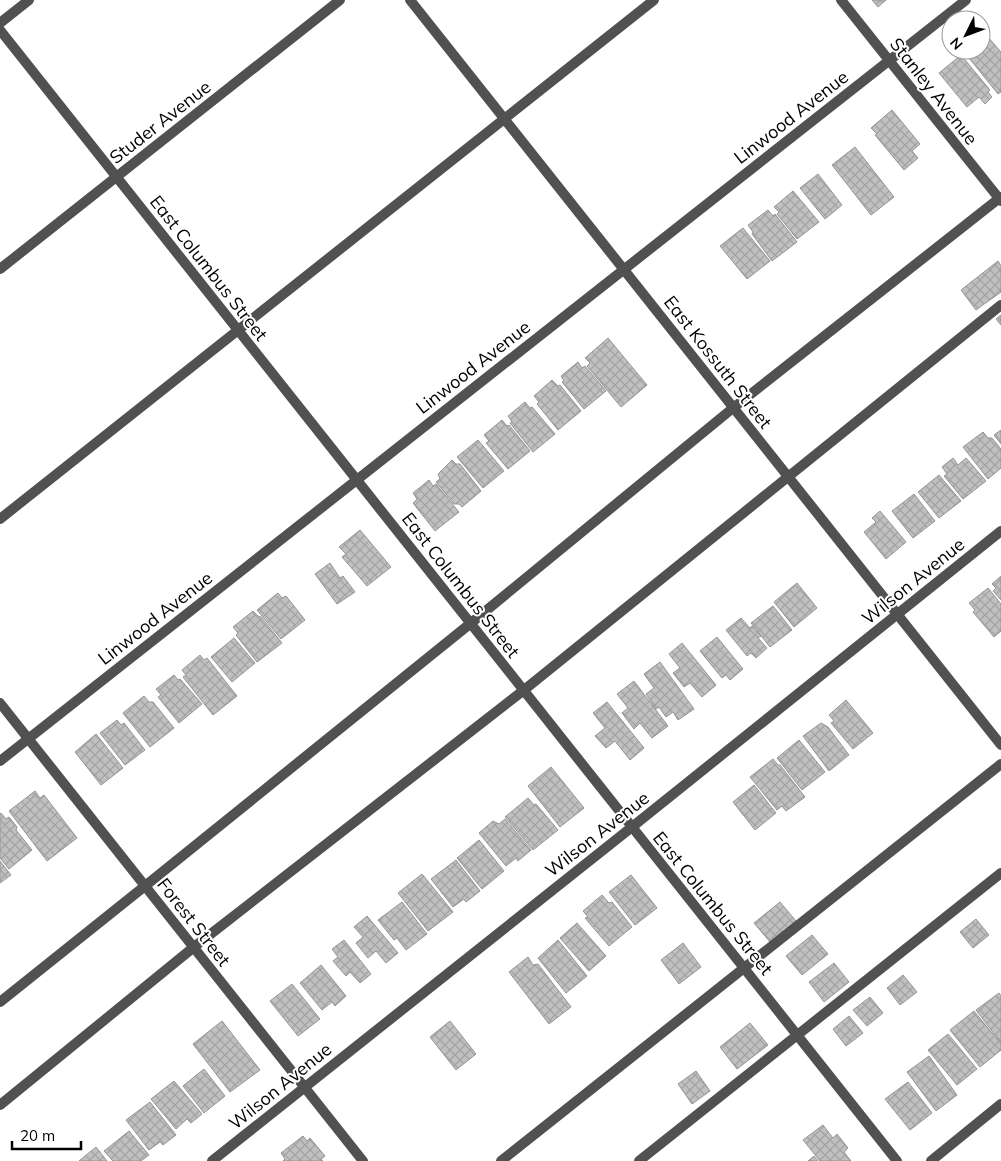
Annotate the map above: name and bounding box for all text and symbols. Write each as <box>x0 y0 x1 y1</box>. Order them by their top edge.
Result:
north arrow <box>941 10 991 60</box>
street label: Stanley Avenue <box>885 33 983 149</box>
text: N <box>946 34 967 54</box>
street label: Linwood Avenue <box>729 65 853 169</box>
street label: Studer Avenue <box>105 75 215 169</box>
street label: East Columbus Street <box>145 191 273 345</box>
street label: East Kossuth Street <box>659 291 777 433</box>
street label: Linwood Avenue <box>411 315 535 419</box>
street label: East Columbus Street <box>397 508 525 662</box>
street label: Wilson Avenue <box>857 532 969 630</box>
street label: Linwood Avenue <box>93 566 217 670</box>
street label: Wilson Avenue <box>540 786 654 882</box>
street label: East Columbus Street <box>648 827 778 979</box>
street label: Forest Street <box>152 873 236 971</box>
street label: Wilson Avenue <box>224 1037 336 1135</box>
scale bar <box>12 1118 81 1150</box>
text: 20 m <box>20 1126 55 1145</box>

